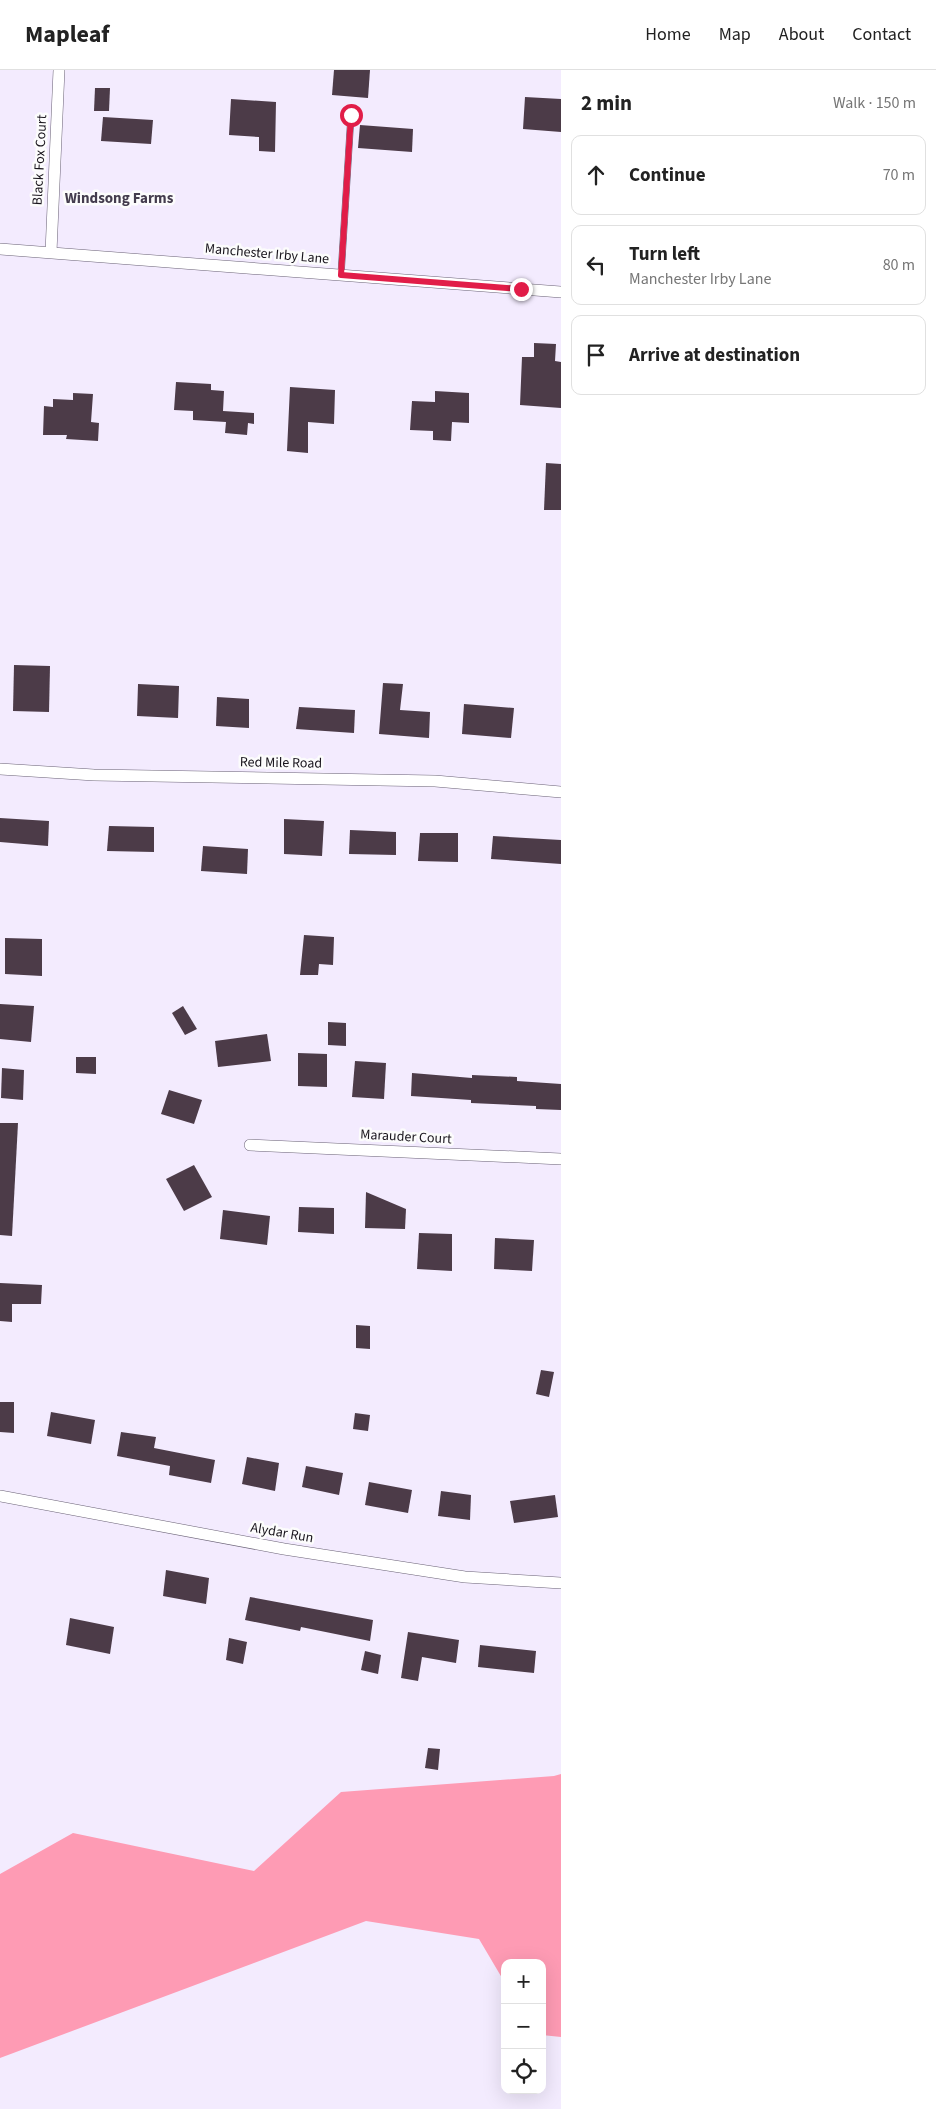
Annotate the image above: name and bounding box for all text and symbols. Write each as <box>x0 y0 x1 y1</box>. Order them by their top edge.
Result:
text: Mapleaf <box>25 17 110 52</box>
text: Home <box>645 22 691 47</box>
text: Map <box>719 22 751 47</box>
text: About <box>779 22 824 47</box>
text: Contact <box>852 22 911 47</box>
text: 2 min <box>581 88 632 118</box>
text: Walk · 150 m <box>833 92 916 114</box>
route start <box>340 104 363 127</box>
street label: Black Fox Court <box>28 114 52 206</box>
icon: ahead <box>582 161 610 189</box>
text: Continue <box>629 162 706 189</box>
text: 70 m <box>883 164 915 186</box>
district label: Windsong Farms <box>65 188 174 209</box>
street label: Manchester Irby Lane <box>204 239 330 269</box>
text: Turn left <box>629 241 700 268</box>
icon: left <box>582 251 610 279</box>
text: 80 m <box>883 254 915 276</box>
text: Manchester Irby Lane <box>629 268 771 290</box>
route end <box>510 278 533 301</box>
icon: arrive <box>582 341 610 369</box>
text: Arrive at destination <box>629 342 800 369</box>
street label: Red Mile Road <box>240 752 322 774</box>
street label: Marauder Court <box>360 1125 453 1149</box>
street label: Alydar Run <box>249 1518 315 1548</box>
map controls <box>501 1959 546 2094</box>
button: + <box>501 1959 546 2004</box>
button: − <box>501 2004 546 2049</box>
button: locate <box>501 2049 546 2094</box>

